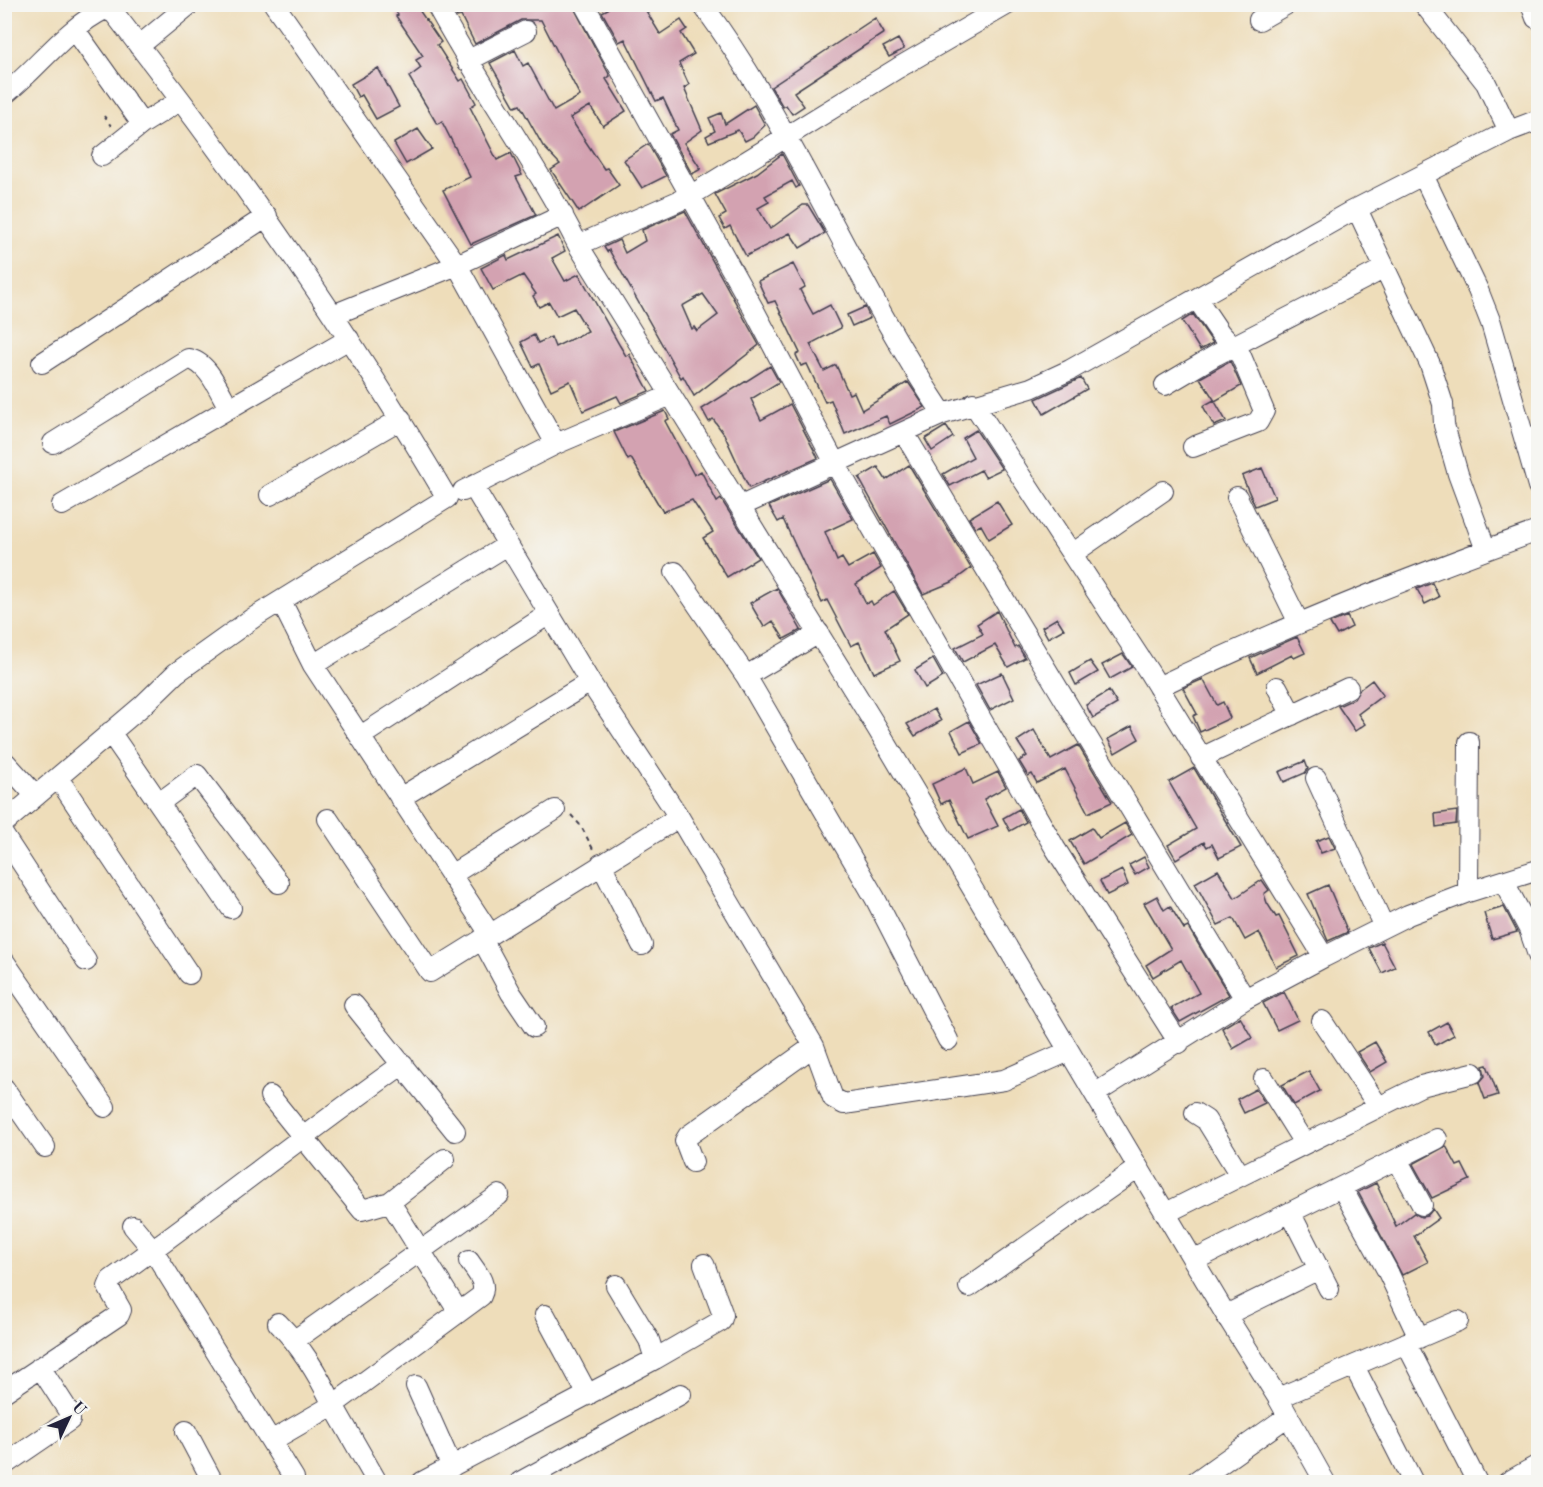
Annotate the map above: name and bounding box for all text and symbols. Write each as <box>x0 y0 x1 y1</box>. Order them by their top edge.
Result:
north arrow <box>39 1388 99 1448</box>
text: U <box>68 1399 89 1419</box>

